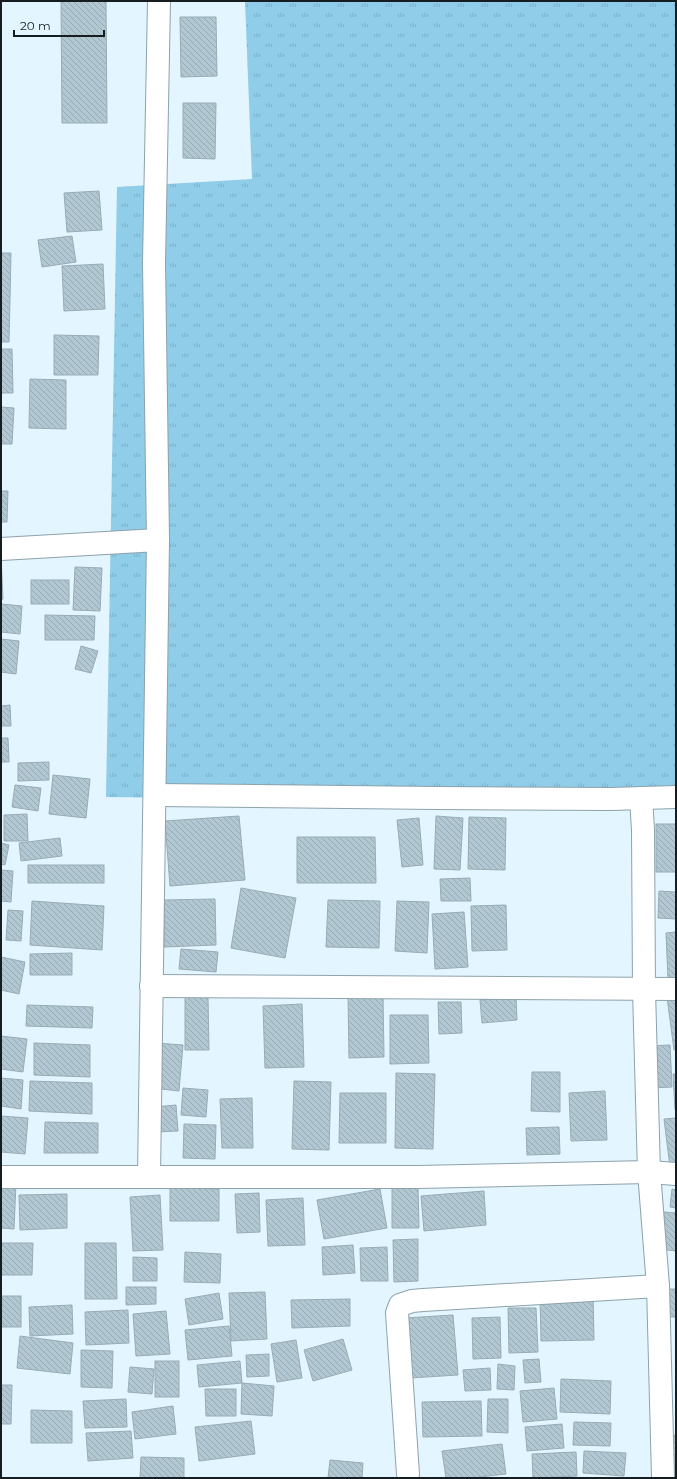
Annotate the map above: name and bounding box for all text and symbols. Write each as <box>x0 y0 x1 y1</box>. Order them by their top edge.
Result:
scale bar <box>14 12 104 38</box>
text: 20 m <box>20 18 51 33</box>

